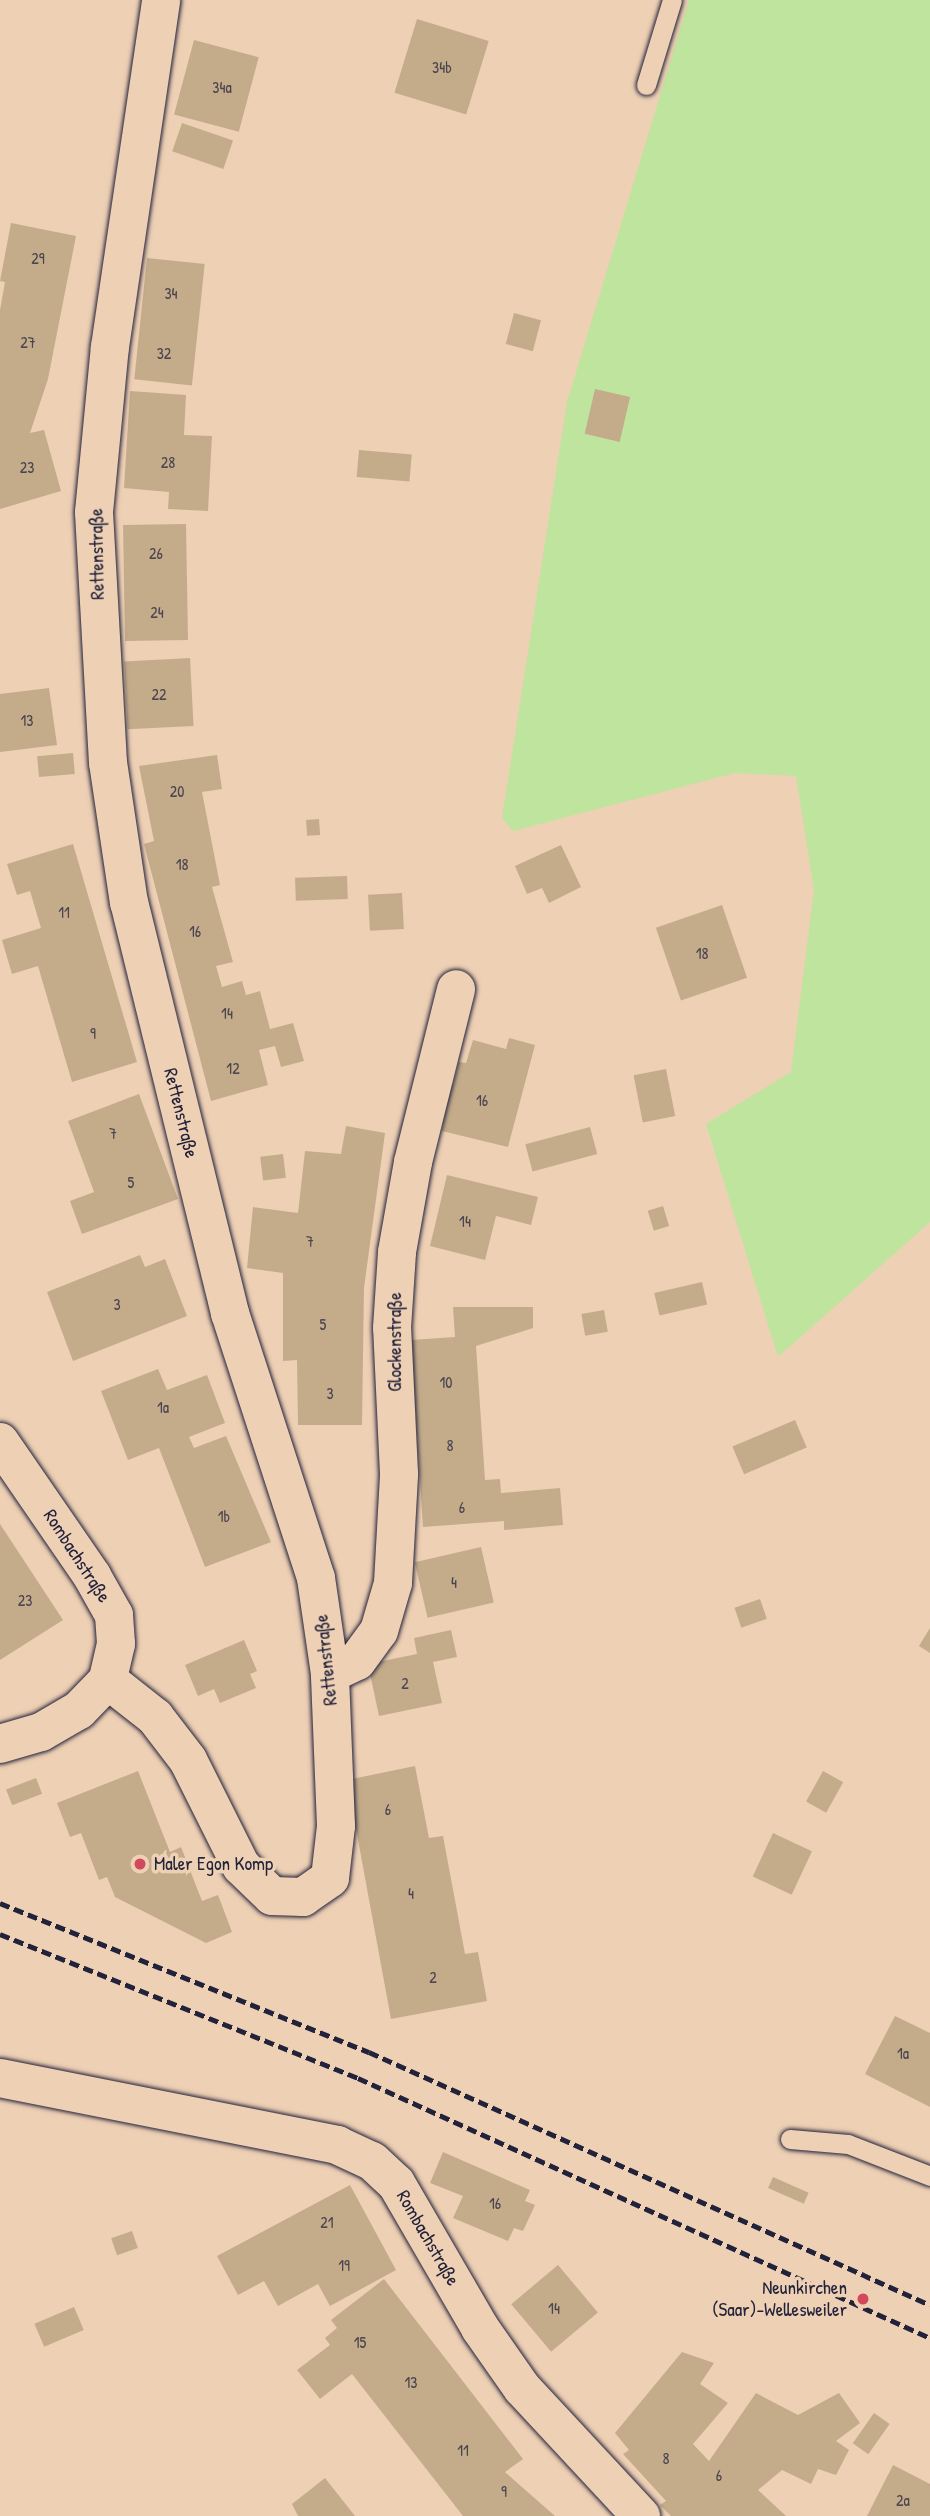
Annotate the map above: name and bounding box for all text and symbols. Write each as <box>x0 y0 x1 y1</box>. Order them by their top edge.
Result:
house number: 34b <box>432 57 452 77</box>
house number: 34a <box>212 77 232 97</box>
house number: 29 <box>31 248 45 268</box>
house number: 34 <box>164 283 178 303</box>
house number: 27 <box>20 332 36 352</box>
house number: 32 <box>157 343 171 363</box>
house number: 28 <box>161 452 175 472</box>
house number: 23 <box>20 457 34 477</box>
street label: Rettenstraße <box>85 508 109 600</box>
house number: 26 <box>149 543 163 563</box>
house number: 24 <box>150 602 164 622</box>
house number: 22 <box>152 684 166 704</box>
house number: 13 <box>21 710 33 730</box>
house number: 20 <box>170 781 184 801</box>
house number: 18 <box>176 854 188 874</box>
house number: 11 <box>58 902 70 922</box>
house number: 16 <box>189 921 201 941</box>
house number: 18 <box>696 943 708 963</box>
house number: 14 <box>221 1003 233 1023</box>
house number: 9 <box>90 1023 96 1043</box>
house number: 12 <box>226 1058 240 1078</box>
street label: Rettenstraße <box>159 1066 203 1160</box>
house number: 16 <box>476 1090 488 1110</box>
house number: 7 <box>109 1123 117 1143</box>
house number: 5 <box>128 1172 134 1192</box>
house number: 14 <box>459 1211 471 1231</box>
house number: 7 <box>306 1231 314 1251</box>
street label: Glockenstraße <box>384 1292 406 1392</box>
house number: 3 <box>113 1294 121 1314</box>
house number: 5 <box>320 1314 326 1334</box>
house number: 10 <box>440 1372 452 1392</box>
house number: 3 <box>326 1383 334 1403</box>
house number: 1a <box>157 1397 169 1417</box>
house number: 8 <box>447 1435 453 1455</box>
house number: 6 <box>459 1497 465 1517</box>
street label: Rombachstraße <box>39 1505 115 1607</box>
house number: 1b <box>218 1506 230 1526</box>
house number: 4 <box>451 1572 457 1592</box>
house number: 23 <box>18 1590 32 1610</box>
street label: Rettenstraße <box>310 1613 342 1707</box>
house number: 2 <box>401 1673 409 1693</box>
house number: 6 <box>385 1799 391 1819</box>
place label: Maler Egon Komp <box>154 1853 273 1875</box>
marker: Maler Egon Komp <box>132 1856 148 1872</box>
house number: 4 <box>408 1883 414 1903</box>
house number: 2 <box>429 1967 437 1987</box>
house number: 1a <box>897 2043 909 2063</box>
street label: Rombachstraße <box>392 2186 464 2290</box>
house number: 16 <box>489 2193 501 2213</box>
house number: 21 <box>320 2212 334 2232</box>
house number: 19 <box>338 2255 350 2275</box>
place label: Neunkirchen (Saar)-Wellesweiler <box>712 2277 847 2321</box>
marker: Neunkirchen (Saar)-Wellesweiler <box>853 2289 873 2309</box>
house number: 14 <box>548 2298 560 2318</box>
house number: 15 <box>354 2332 366 2352</box>
house number: 13 <box>405 2372 417 2392</box>
house number: 11 <box>457 2440 469 2460</box>
house number: 8 <box>663 2448 669 2468</box>
house number: 6 <box>716 2465 722 2485</box>
house number: 9 <box>501 2481 507 2501</box>
house number: 2a <box>896 2490 910 2510</box>

